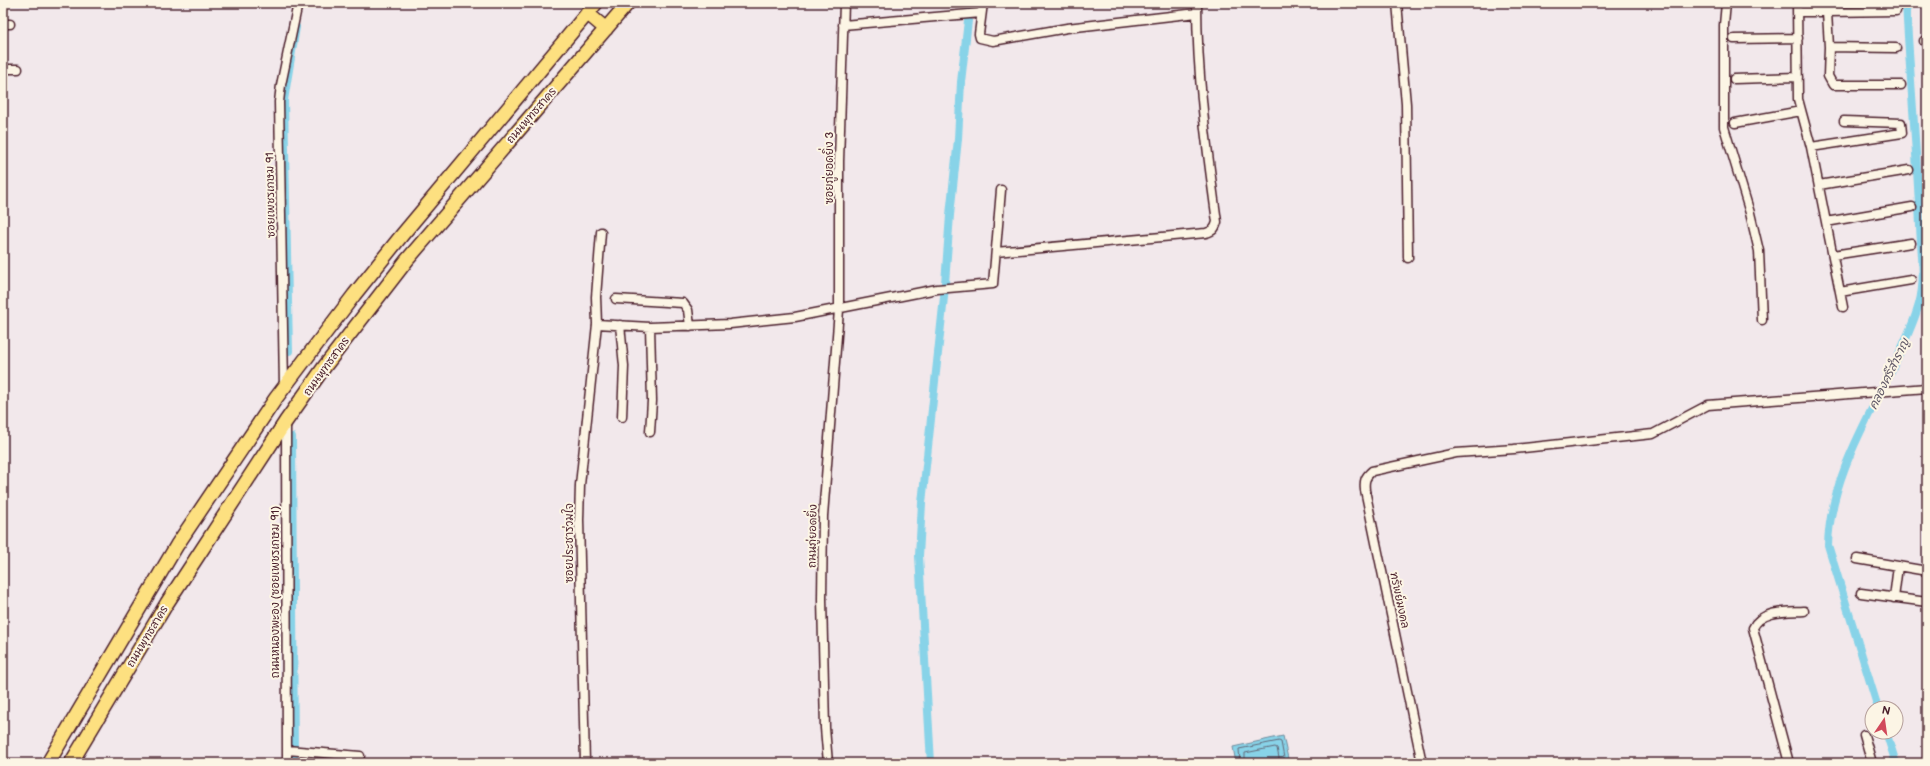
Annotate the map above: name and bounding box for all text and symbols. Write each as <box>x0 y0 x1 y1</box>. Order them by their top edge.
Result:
street label: ถนนพุทธสาคร <box>504 85 561 147</box>
street label: ซอยภู่ยอดยิ่ง 3 <box>818 132 838 204</box>
street label: ซอยเพชรเกษม 91 <box>263 152 278 238</box>
street label: ถนนพุทธสาคร <box>301 334 354 399</box>
water label: คลองศรีสำราญ <box>1865 335 1914 412</box>
street label: ซอยประชาร่วมใจ <box>561 503 576 583</box>
street label: ถนนภู่ยอดยิ่ง <box>801 504 822 568</box>
street label: ถนนหนองพะอง (ซอยเพชรเกษม 91) <box>269 506 282 678</box>
street label: ทรัพย์มงคล <box>1387 570 1414 629</box>
street label: ถนนพุทธสาคร <box>124 603 173 670</box>
north arrow <box>1864 700 1904 740</box>
text: N <box>1881 703 1892 718</box>

